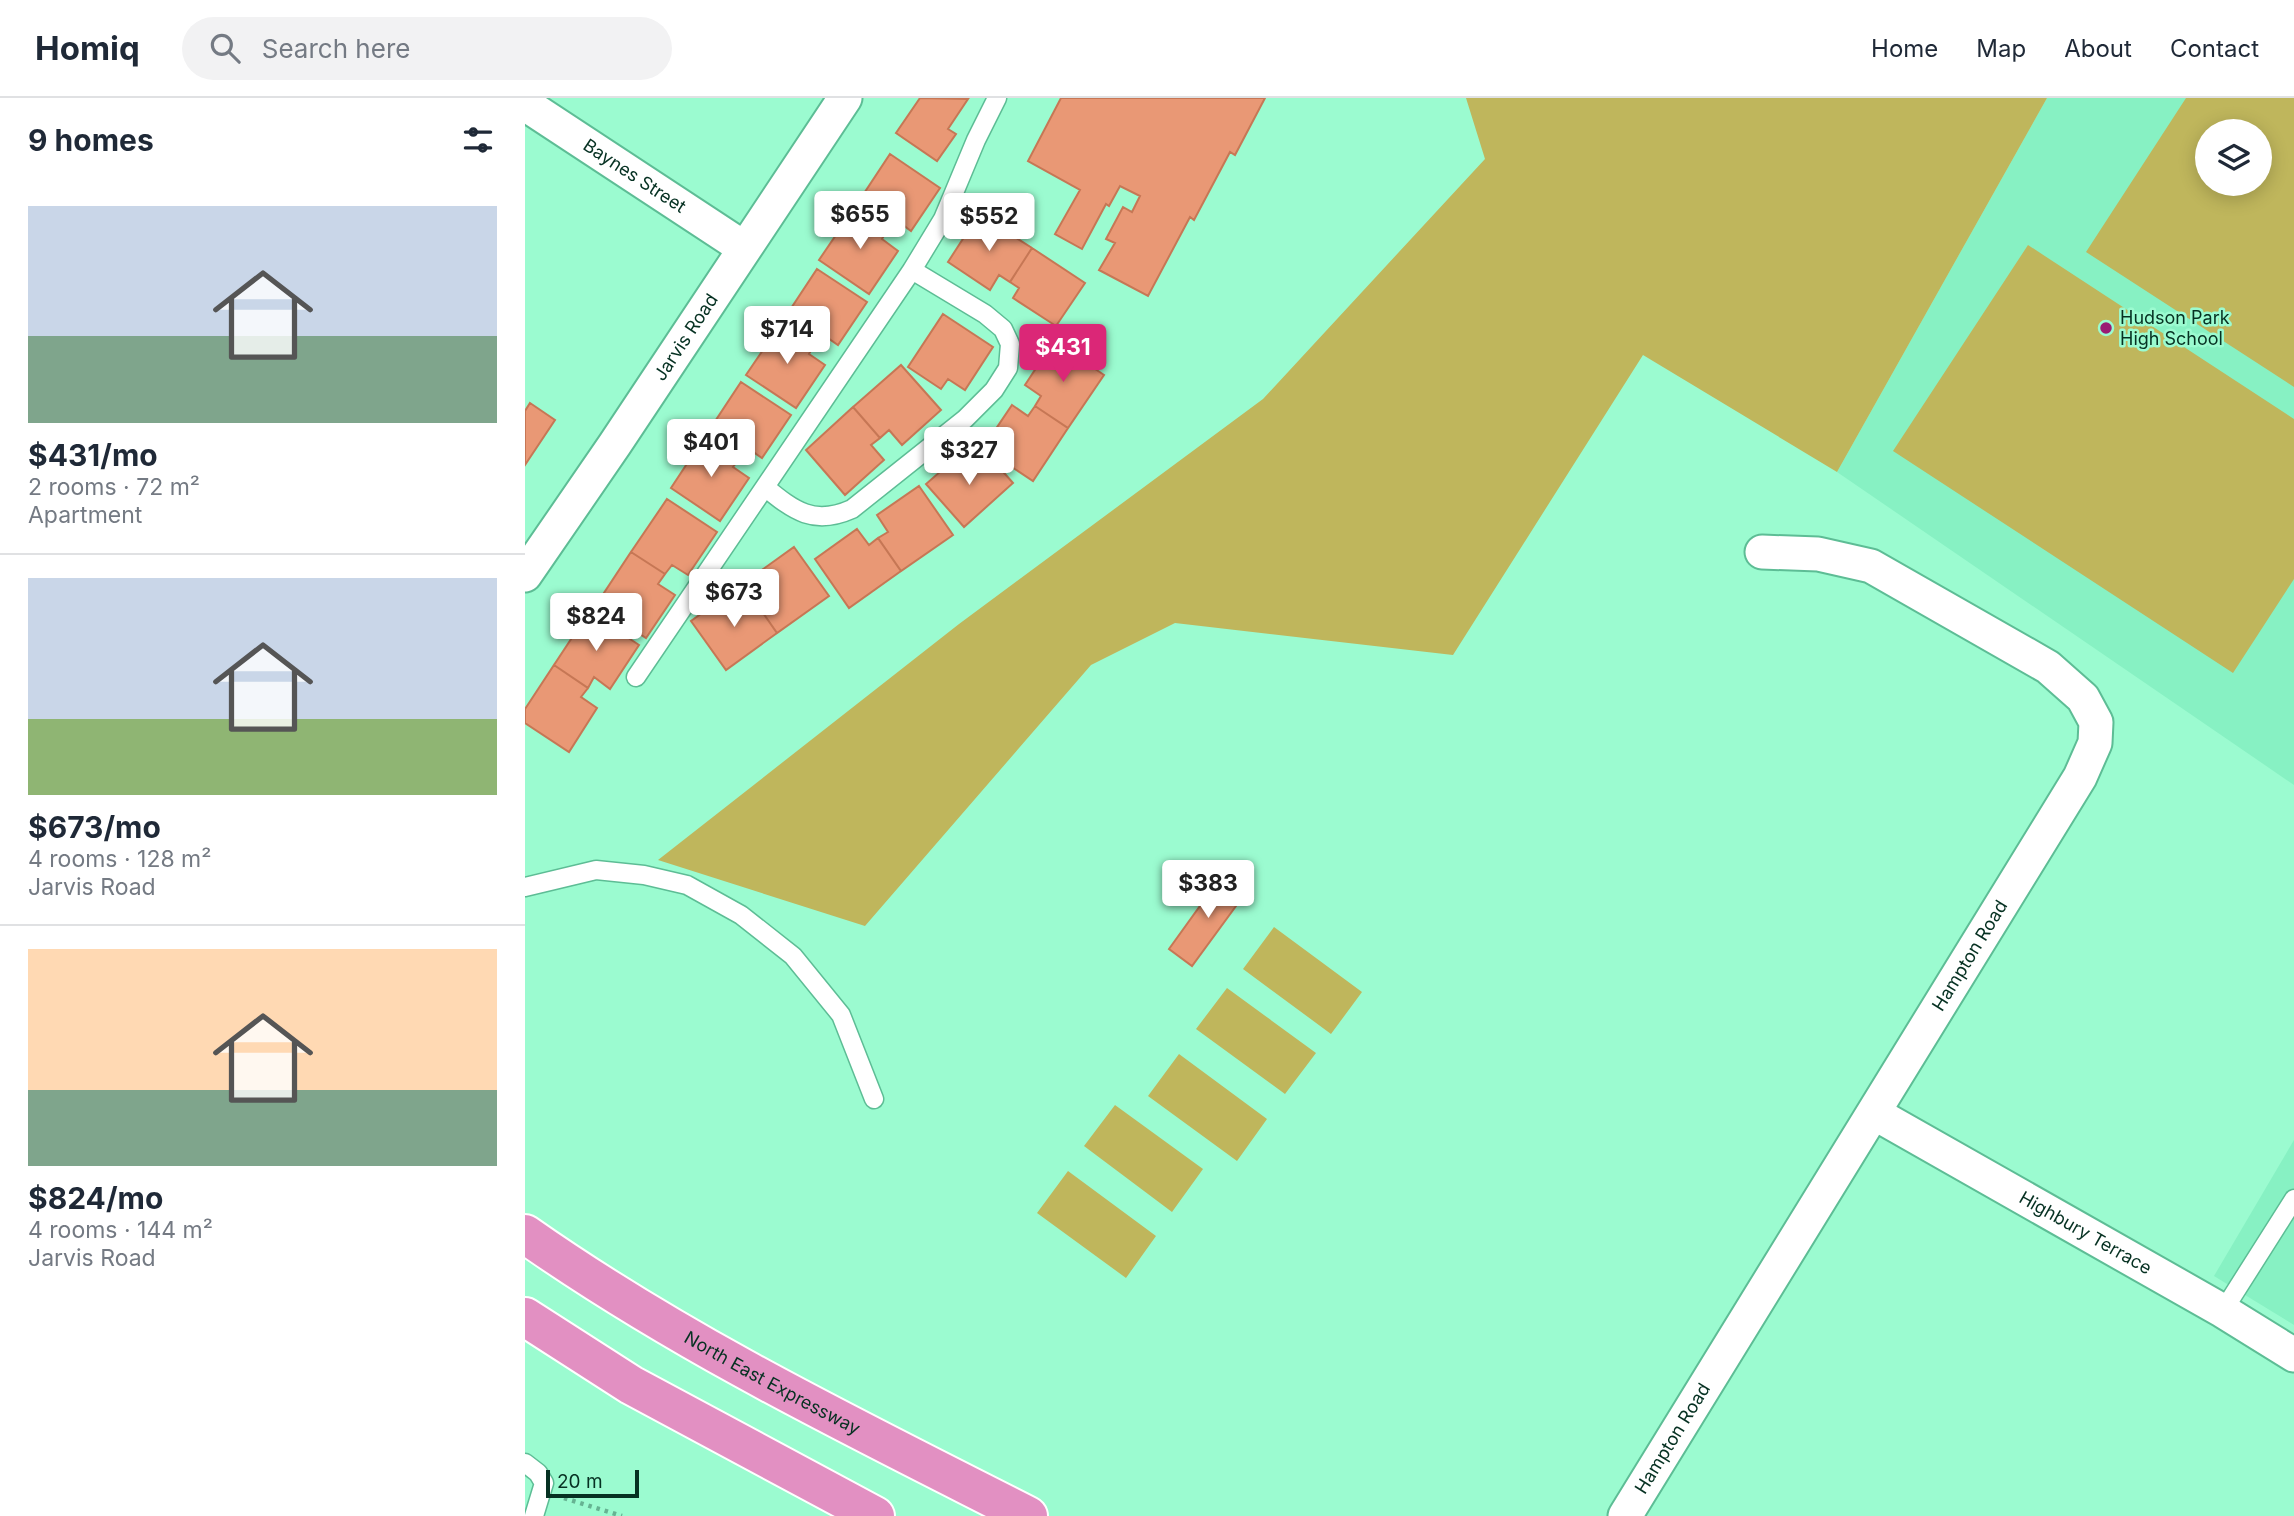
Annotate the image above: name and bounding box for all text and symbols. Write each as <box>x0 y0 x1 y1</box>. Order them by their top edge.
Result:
search box <box>182 17 672 80</box>
text: Homiq <box>35 28 140 68</box>
icon: search <box>206 29 244 67</box>
text: Search here <box>262 33 410 64</box>
text: Home <box>1871 34 1938 63</box>
text: Map <box>1976 34 2026 63</box>
text: About <box>2064 34 2132 63</box>
text: Contact <box>2170 34 2259 63</box>
map controls <box>2195 119 2272 196</box>
button: layers <box>2195 119 2272 196</box>
icon: filters <box>459 121 497 159</box>
text: 9 homes <box>28 122 154 158</box>
street label: Baynes Street <box>580 134 690 217</box>
pin: $655 <box>819 192 901 251</box>
pin: $552 <box>948 194 1030 253</box>
text: $655 <box>830 200 890 228</box>
text: $552 <box>960 202 1018 230</box>
icon: home <box>200 252 326 378</box>
street label: Jarvis Road <box>649 290 722 385</box>
pin: $714 <box>746 306 828 366</box>
place label: Hudson Park High School <box>2120 307 2230 349</box>
text: $714 <box>760 315 814 343</box>
marker: Hudson Park High School <box>2098 320 2114 336</box>
pin: $431 <box>1022 324 1104 384</box>
text: $431 <box>1035 333 1091 361</box>
pin: $401 <box>670 420 752 479</box>
text: $401 <box>683 428 739 456</box>
pin: $327 <box>928 428 1010 487</box>
text: $327 <box>940 436 998 464</box>
text: $431/mo <box>28 437 158 473</box>
text: 2 rooms · 72 m² <box>28 473 200 501</box>
text: Apartment <box>28 501 142 529</box>
pin: $673 <box>693 570 775 629</box>
text: $673 <box>705 578 763 606</box>
pin: $824 <box>555 594 637 653</box>
text: $824 <box>566 602 626 630</box>
icon: home <box>200 624 326 750</box>
text: $673/mo <box>28 809 161 845</box>
text: 4 rooms · 128 m² <box>28 845 211 873</box>
pin: $383 <box>1167 860 1249 920</box>
text: $383 <box>1178 869 1238 897</box>
text: Jarvis Road <box>28 873 156 901</box>
street label: Hampton Road <box>1928 896 2012 1015</box>
icon: home <box>200 995 326 1121</box>
text: $824/mo <box>28 1180 163 1216</box>
street label: Highbury Terrace <box>2016 1187 2156 1278</box>
text: 4 rooms · 144 m² <box>28 1216 213 1244</box>
text: Jarvis Road <box>28 1244 156 1272</box>
street label: North East Expressway <box>681 1327 864 1439</box>
street label: Hampton Road <box>1630 1379 1714 1497</box>
scale bar <box>546 1467 639 1499</box>
text: 20 m <box>557 1470 603 1493</box>

